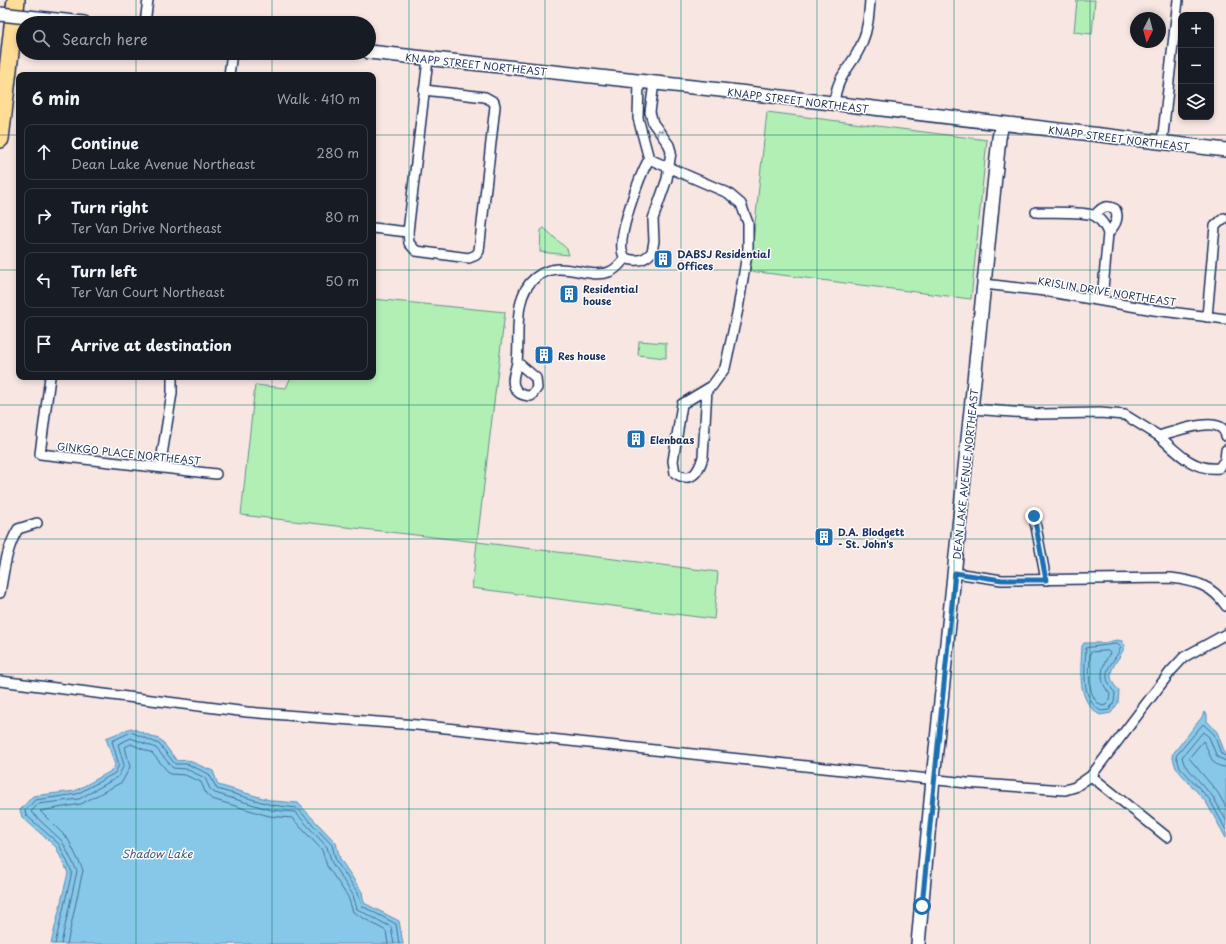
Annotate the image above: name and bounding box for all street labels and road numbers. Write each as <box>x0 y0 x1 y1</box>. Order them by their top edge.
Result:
street label: KNAPP STREET NORTHEAST <box>404 49 548 79</box>
street label: KNAPP STREET NORTHEAST <box>726 84 870 116</box>
street label: KNAPP STREET NORTHEAST <box>1047 122 1191 154</box>
street label: KRISLIN DRIVE NORTHEAST <box>1037 273 1177 309</box>
street label: DEAN LAKE AVENUE NORTHEAST <box>949 388 981 560</box>
street label: GINKGO PLACE NORTHEAST <box>56 438 202 468</box>

